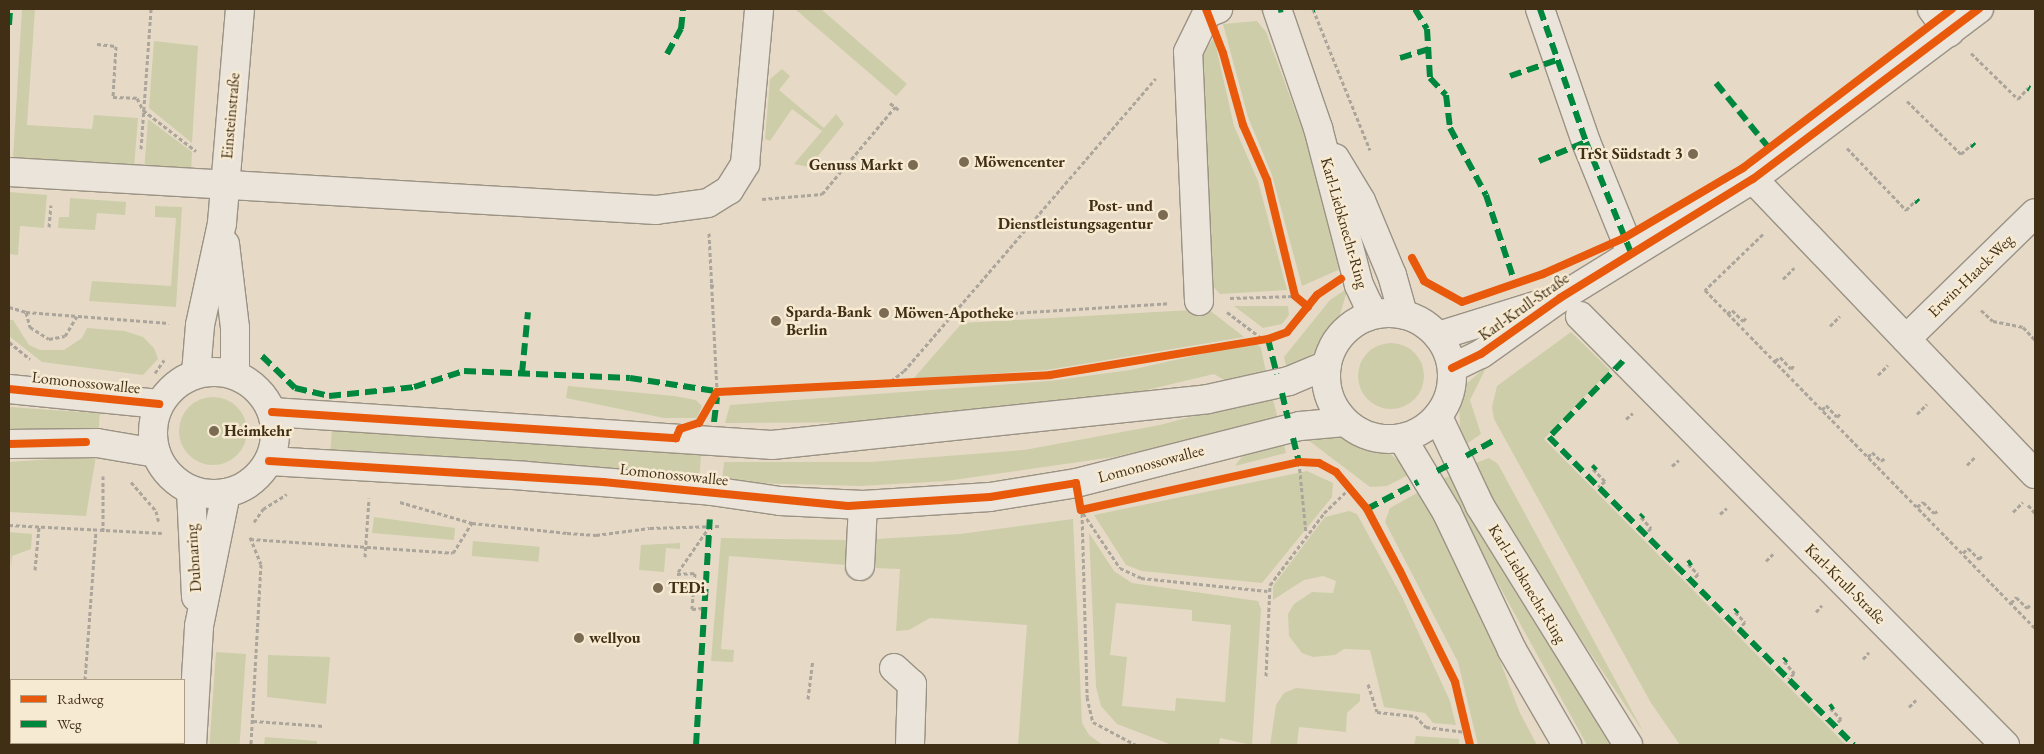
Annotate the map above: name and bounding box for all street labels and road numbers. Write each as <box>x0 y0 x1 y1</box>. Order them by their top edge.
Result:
street label: Einsteinstraße <box>218 72 244 160</box>
street label: Karl-Liebknecht-Ring <box>1316 155 1372 291</box>
street label: Erwin-Haack-Weg <box>1924 230 2018 322</box>
street label: Karl-Krull-Straße <box>1475 269 1573 345</box>
street label: Lomonossowallee <box>31 368 141 398</box>
street label: Lomonossowallee <box>1096 441 1206 487</box>
street label: Lomonossowallee <box>619 460 729 490</box>
street label: Karl-Liebknecht-Ring <box>1484 521 1570 647</box>
street label: Dubnaring <box>182 523 206 593</box>
street label: Karl-Krull-Straße <box>1801 540 1889 628</box>

